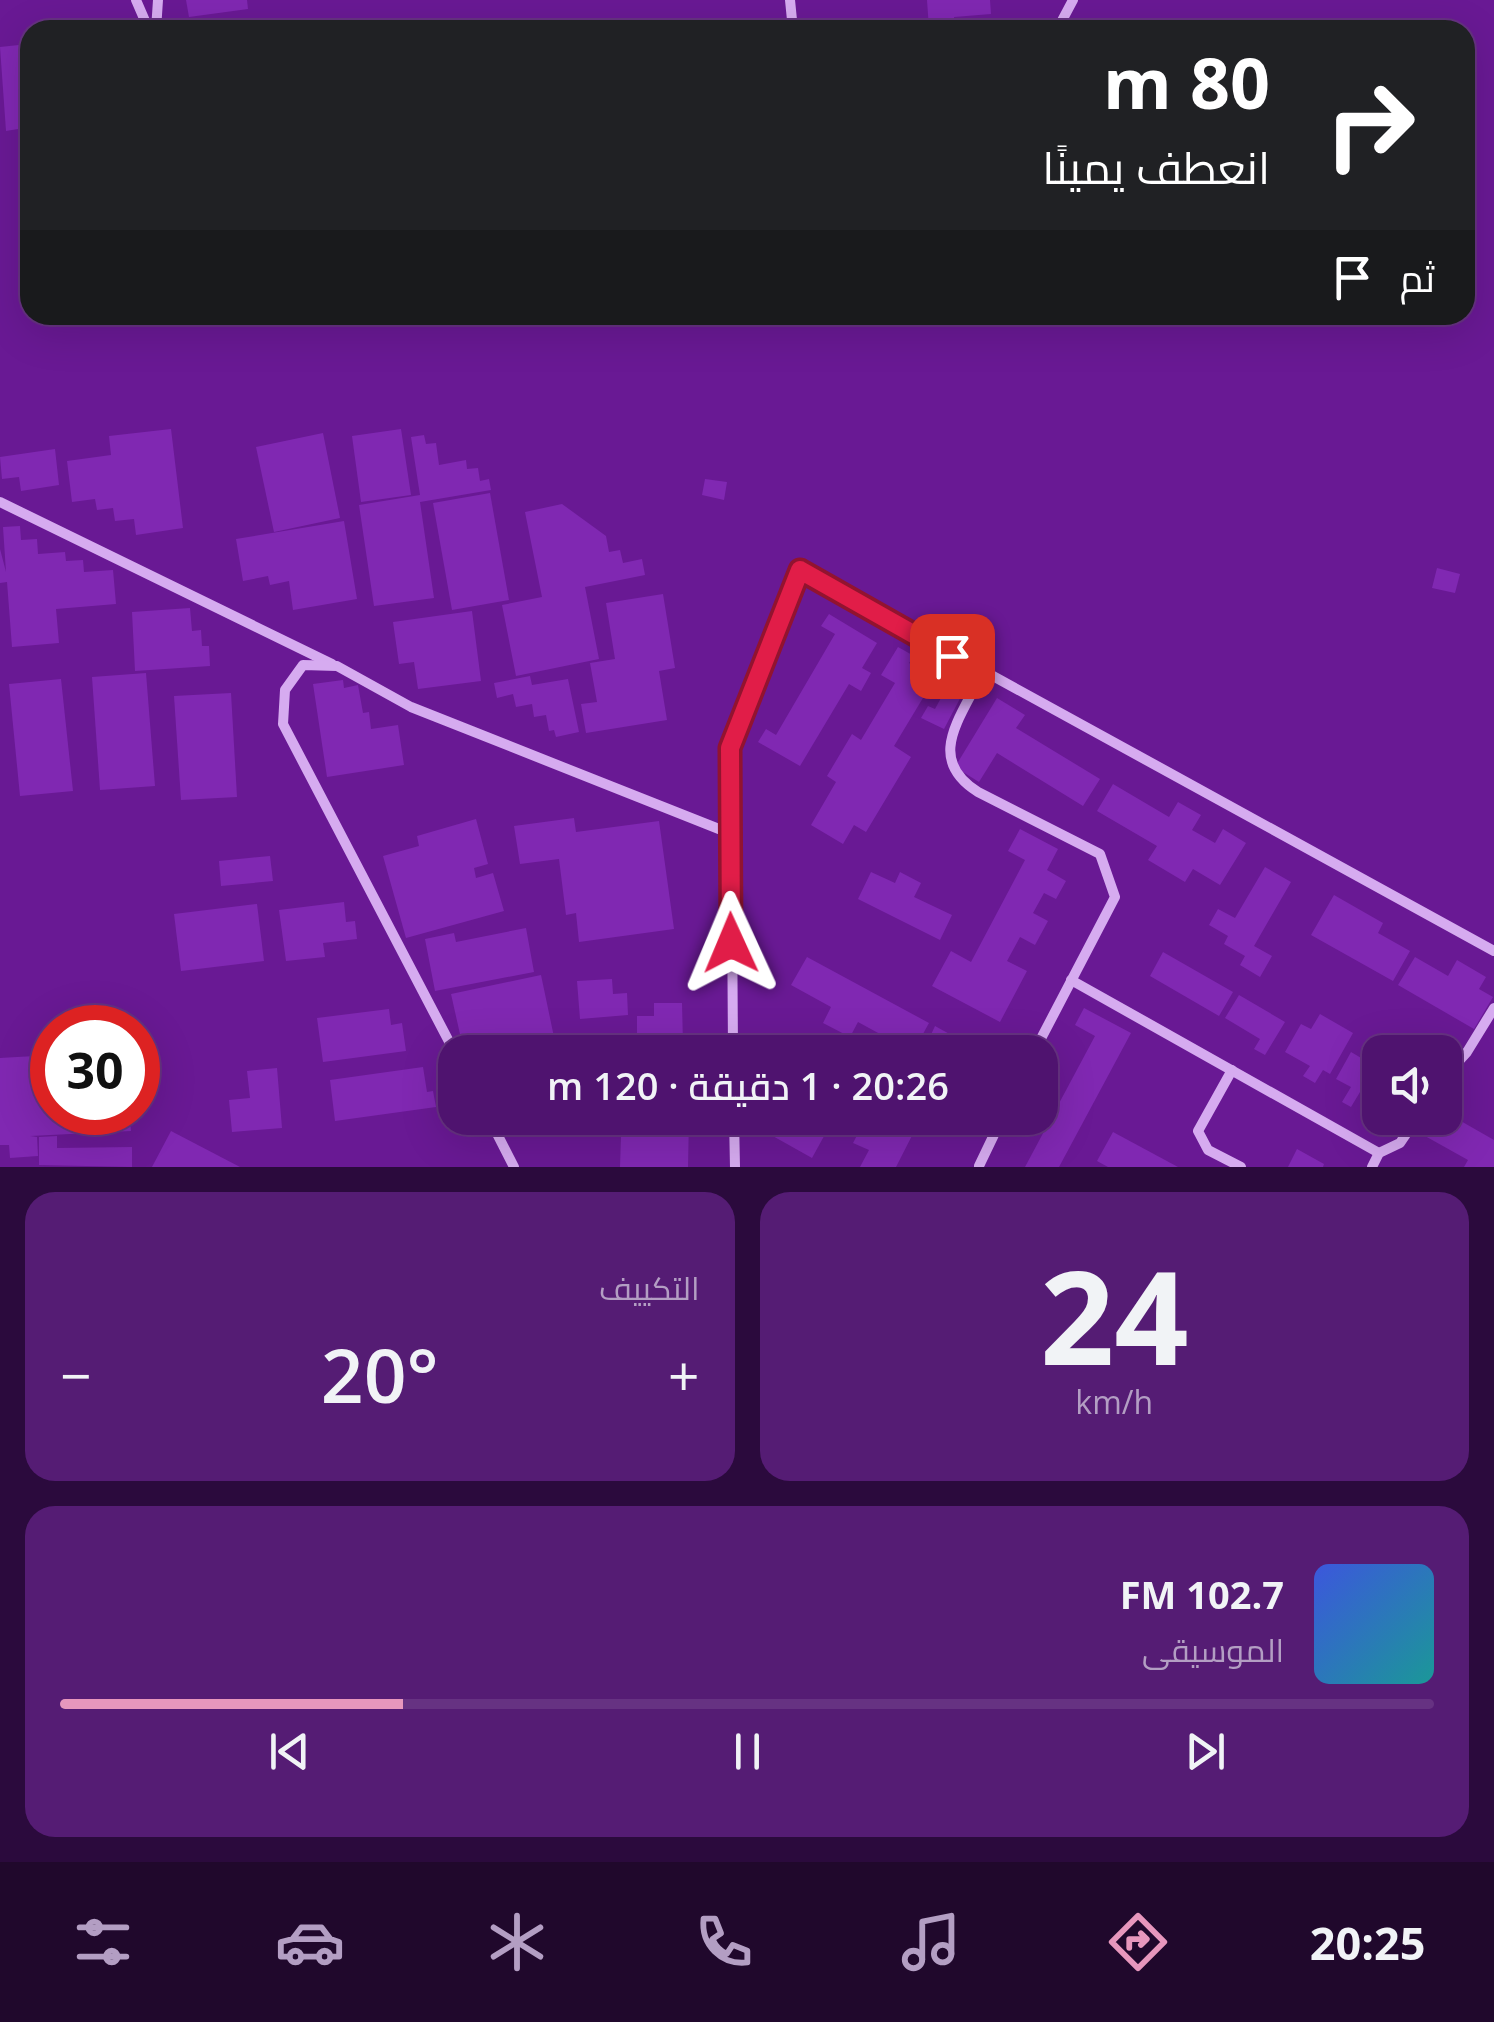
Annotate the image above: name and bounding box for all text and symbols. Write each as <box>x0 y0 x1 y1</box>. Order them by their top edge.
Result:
text: 80 m <box>1103 34 1270 130</box>
icon: right <box>1305 60 1435 190</box>
text: انعطف يمينًا <box>1042 136 1270 197</box>
icon: arrive <box>1325 250 1380 305</box>
text: ثم <box>1400 251 1435 303</box>
pin <box>910 614 995 699</box>
icon: arrive <box>925 629 980 684</box>
position arrow <box>679 891 783 995</box>
speed limit sign: 30 <box>30 1005 160 1135</box>
map controls <box>1362 1035 1462 1135</box>
button: sound <box>1362 1035 1462 1135</box>
text: 20:26 · 1 دقيقة · 120 m <box>547 1059 949 1111</box>
text: 24 <box>1040 1226 1189 1403</box>
text: التكييف <box>599 1266 700 1309</box>
text: 20° <box>321 1323 439 1425</box>
text: − <box>60 1337 91 1412</box>
text: + <box>668 1337 699 1412</box>
text: km/h <box>1075 1380 1153 1423</box>
text: 102.7 FM <box>1120 1568 1284 1620</box>
text: الموسيقى <box>1142 1628 1284 1671</box>
icon: previous <box>262 1724 317 1779</box>
icon: pause <box>720 1724 775 1779</box>
icon: next <box>1178 1724 1233 1779</box>
icon: filters <box>68 1907 138 1977</box>
icon: car <box>275 1907 345 1977</box>
icon: climate <box>482 1907 552 1977</box>
icon: phone <box>689 1907 759 1977</box>
icon: music <box>896 1907 966 1977</box>
icon: directions <box>1103 1907 1173 1977</box>
text: 20:25 <box>1310 1912 1426 1973</box>

